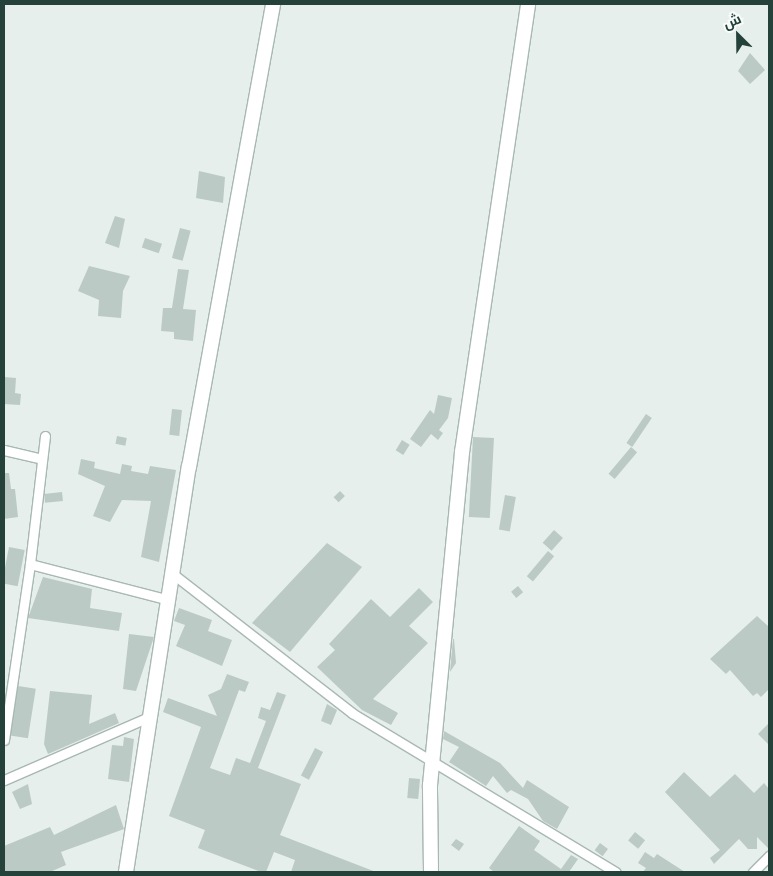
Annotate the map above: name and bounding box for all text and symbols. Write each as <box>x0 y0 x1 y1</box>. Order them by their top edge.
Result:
text: ش <box>720 9 744 32</box>
north arrow <box>713 10 763 60</box>

